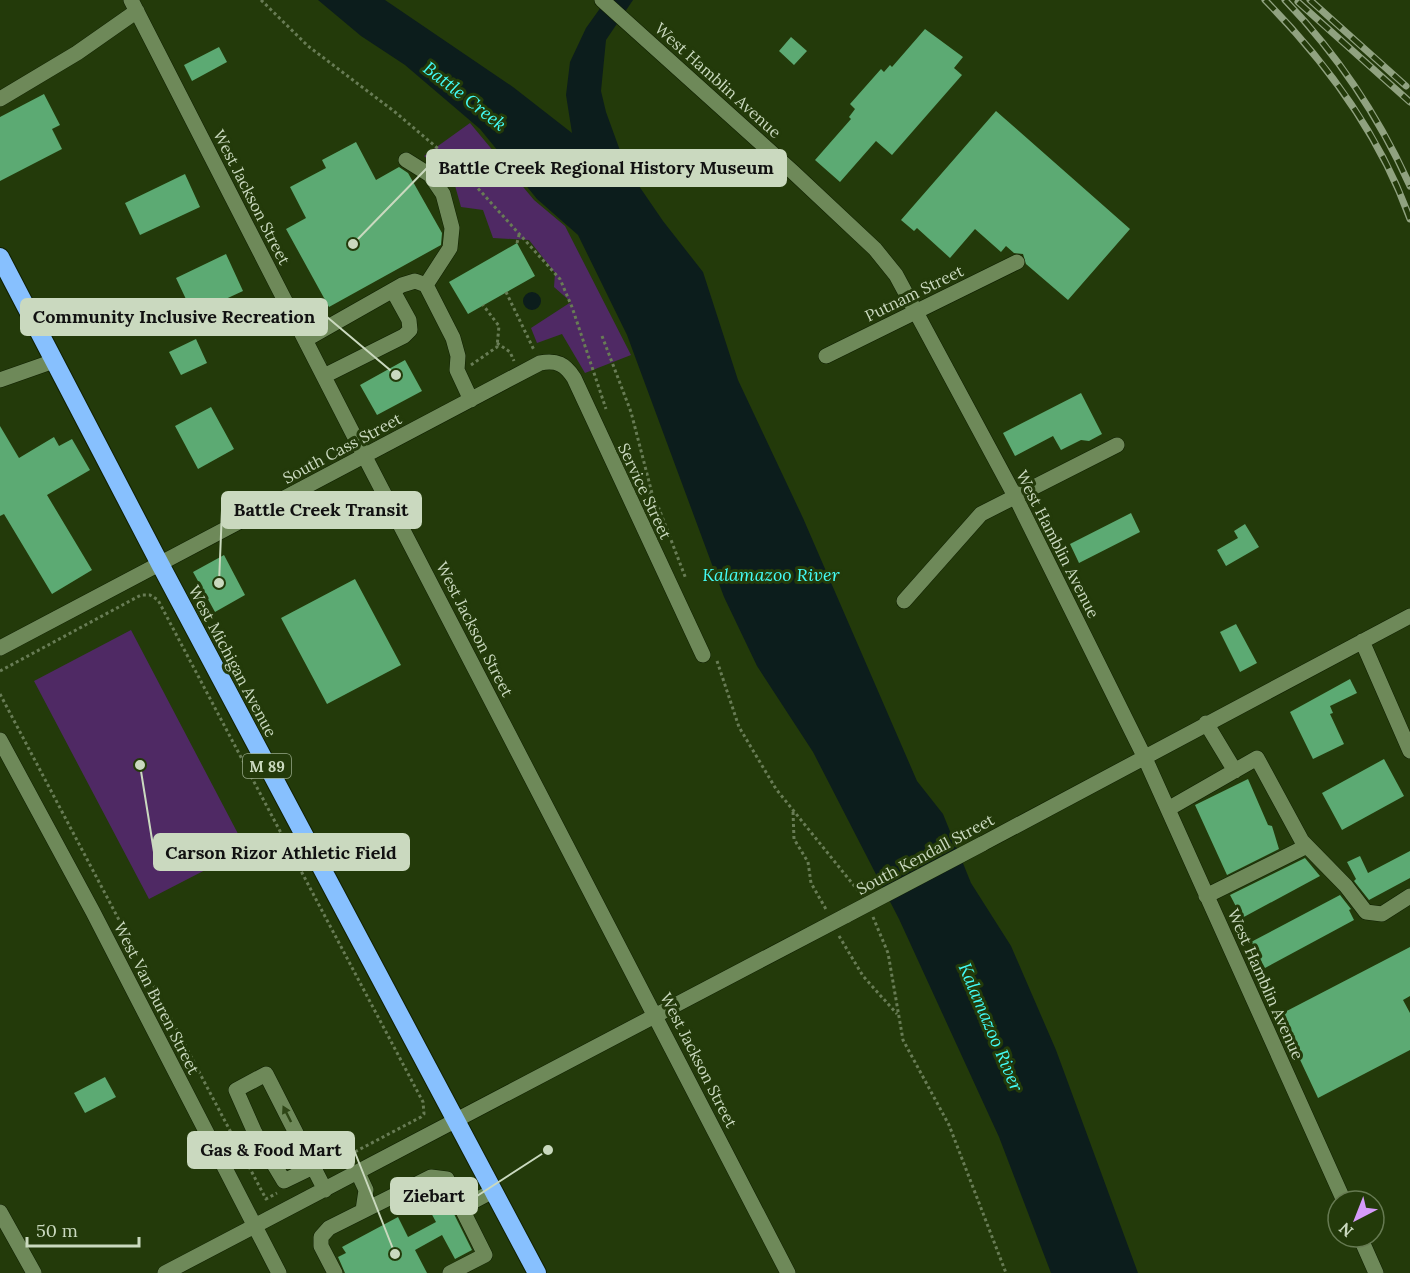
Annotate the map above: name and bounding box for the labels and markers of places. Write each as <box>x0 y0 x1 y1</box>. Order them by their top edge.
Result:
callout: Battle Creek Regional History Museum <box>427 150 786 186</box>
callout: Community Inclusive Recreation <box>21 299 327 335</box>
callout: Battle Creek Transit <box>222 492 421 528</box>
callout: Carson Rizor Athletic Field <box>154 834 409 870</box>
callout: Gas & Food Mart <box>188 1132 354 1168</box>
callout: Ziebart <box>391 1178 477 1214</box>

